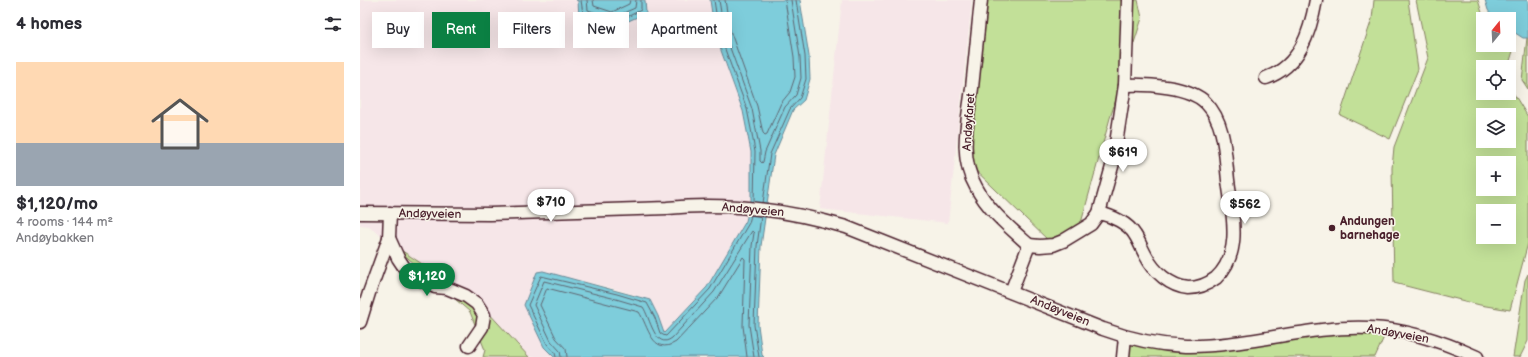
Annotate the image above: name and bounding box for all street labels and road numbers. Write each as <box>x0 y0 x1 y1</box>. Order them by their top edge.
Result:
street label: Andøyfaret <box>959 92 979 151</box>
street label: Andøyveien <box>721 200 785 220</box>
street label: Andøyveien <box>399 206 462 222</box>
street label: Andøyveien <box>1028 292 1092 330</box>
street label: Andøyveien <box>1366 321 1430 347</box>

